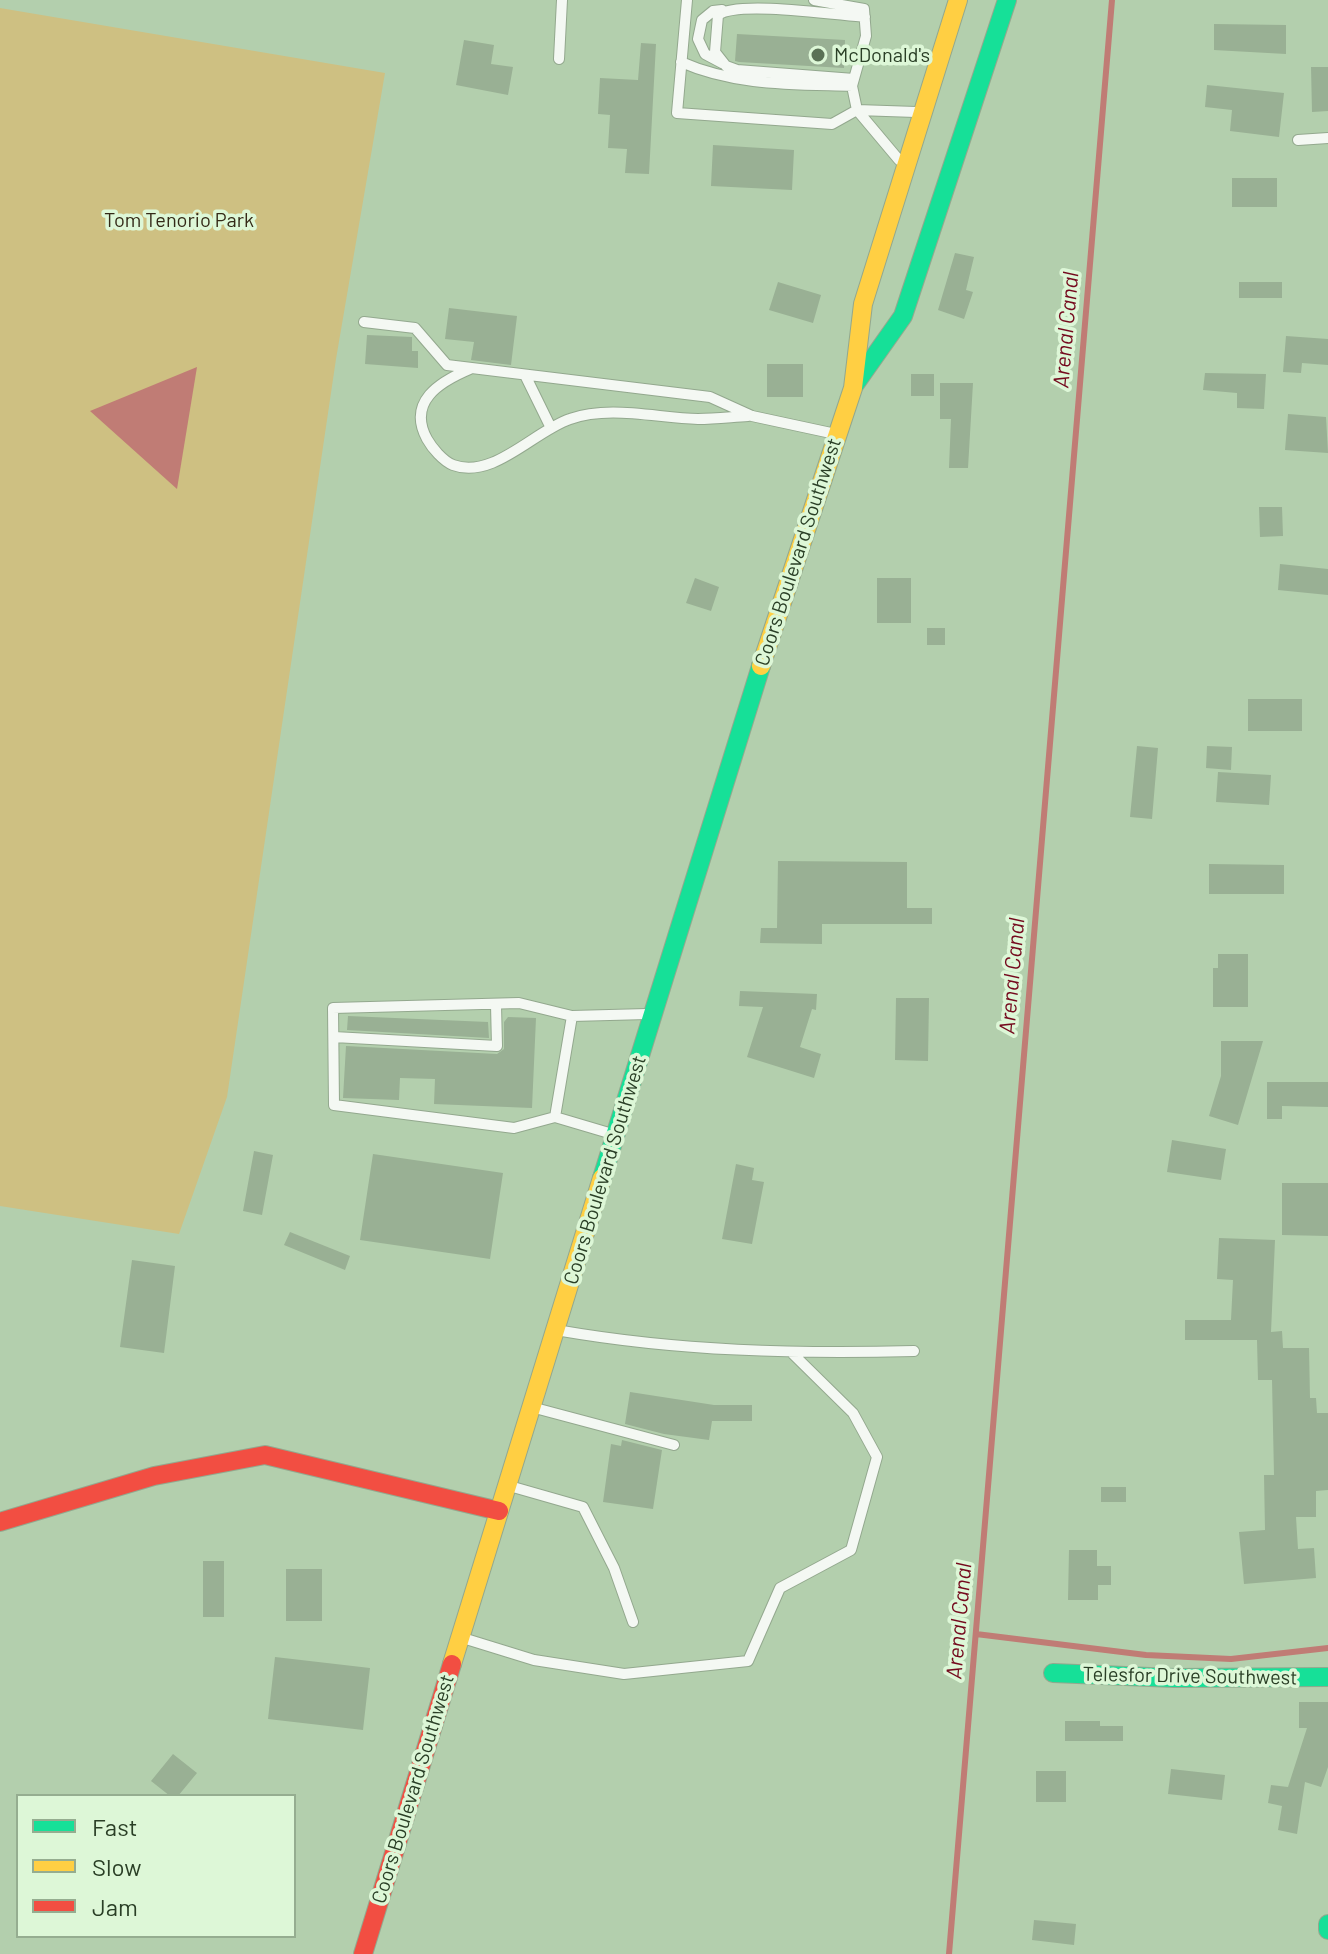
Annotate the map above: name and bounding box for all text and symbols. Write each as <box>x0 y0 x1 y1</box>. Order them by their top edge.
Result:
place label: McDonald's <box>834 43 930 67</box>
marker: McDonald's <box>809 46 827 64</box>
park label: Tom Tenorio Park <box>104 208 254 232</box>
water label: Arenal Canal <box>1048 271 1084 389</box>
street label: Coors Boulevard Southwest <box>750 435 846 669</box>
water label: Arenal Canal <box>994 917 1030 1035</box>
street label: Coors Boulevard Southwest <box>559 1053 651 1287</box>
water label: Arenal Canal <box>941 1562 977 1680</box>
street label: Telesfor Drive Southwest <box>1082 1662 1298 1690</box>
street label: Coors Boulevard Southwest <box>367 1672 459 1906</box>
legend <box>16 1794 296 1938</box>
text: Fast <box>92 1812 137 1841</box>
text: Slow <box>92 1852 141 1881</box>
text: Jam <box>92 1892 138 1921</box>

